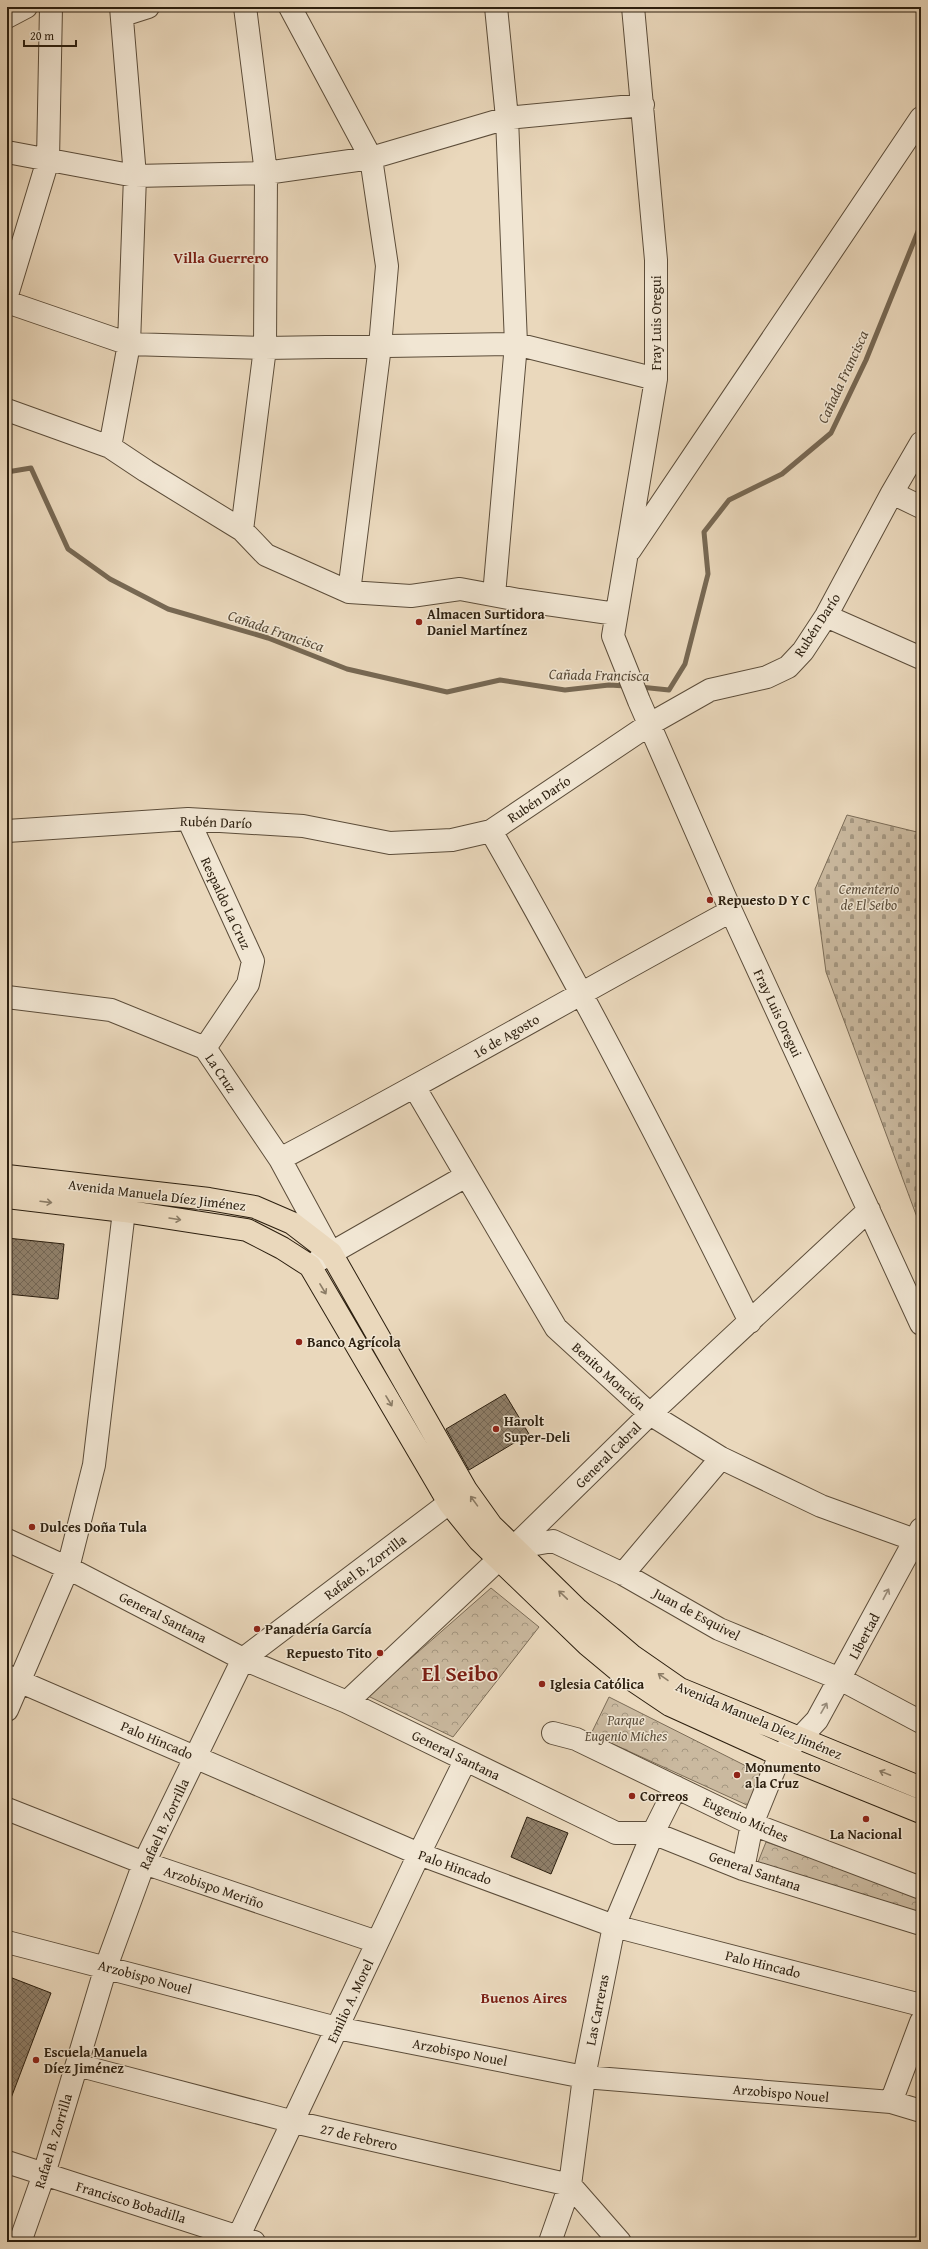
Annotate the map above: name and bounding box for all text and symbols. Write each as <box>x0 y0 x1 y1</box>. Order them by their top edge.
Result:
scale bar <box>24 22 76 48</box>
text: 20 m <box>30 27 54 44</box>
district label: Villa Guerrero <box>173 247 269 268</box>
street label: Fray Luis Oregui <box>646 275 666 371</box>
water label: Cañada Francisca <box>812 327 873 427</box>
street label: Rubén Darío <box>789 589 845 661</box>
water label: Cañada Francisca <box>225 604 327 657</box>
place label: Almacen Surtidora Daniel Martínez <box>427 604 545 640</box>
marker: Almacen Surtidora Daniel Martínez <box>414 617 424 627</box>
water label: Cañada Francisca <box>549 663 649 686</box>
street label: Rubén Darío <box>503 770 575 828</box>
street label: Rubén Darío <box>179 811 253 833</box>
street label: Respaldo La Cruz <box>196 854 256 952</box>
park label: Cementerio de El Seibo <box>839 879 899 915</box>
place label: Repuesto D Y C <box>718 890 810 910</box>
marker: Repuesto D Y C <box>705 895 715 905</box>
street label: Fray Luis Oregui <box>749 966 807 1060</box>
street label: 16 de Agosto <box>469 1009 543 1063</box>
street label: La Cruz <box>201 1049 241 1097</box>
street label: Avenida Manuela Díez Jiménez <box>67 1174 247 1216</box>
one-way arrow <box>39 1198 52 1206</box>
one-way arrow <box>168 1215 181 1223</box>
one-way arrow <box>319 1283 327 1294</box>
place label: Banco Agrícola <box>307 1332 401 1352</box>
marker: Banco Agrícola <box>294 1337 304 1347</box>
street label: Benito Monción <box>568 1337 650 1415</box>
one-way arrow <box>386 1395 394 1407</box>
place label: Harolt Super-Deli <box>504 1411 571 1447</box>
street label: General Cabral <box>570 1417 646 1493</box>
marker: Harolt Super-Deli <box>491 1424 501 1434</box>
one-way arrow <box>470 1495 478 1506</box>
place label: Dulces Doña Tula <box>40 1517 148 1537</box>
marker: Dulces Doña Tula <box>27 1522 37 1532</box>
street label: Rafael B. Zorrilla <box>320 1529 411 1605</box>
street label: Juan de Esquivel <box>648 1582 744 1645</box>
street label: General Santana <box>116 1586 211 1648</box>
one-way arrow <box>883 1588 890 1600</box>
one-way arrow <box>558 1591 568 1600</box>
street label: Libertad <box>844 1609 885 1662</box>
place label: Panadería García <box>265 1619 372 1639</box>
marker: Panadería García <box>252 1624 262 1634</box>
place label: Repuesto Tito <box>286 1643 373 1663</box>
marker: Repuesto Tito <box>375 1648 385 1658</box>
district label: El Seibo <box>422 1657 498 1689</box>
one-way arrow <box>658 1673 669 1681</box>
place label: Iglesia Católica <box>550 1674 645 1694</box>
street label: Avenida Manuela Díez Jiménez <box>673 1676 845 1764</box>
marker: Iglesia Católica <box>537 1679 547 1689</box>
one-way arrow <box>821 1702 829 1714</box>
park label: Parque Eugenio Miches <box>584 1710 667 1746</box>
street label: Palo Hincado <box>118 1716 196 1764</box>
street label: General Santana <box>409 1725 504 1785</box>
place label: Monumento a la Cruz <box>745 1757 821 1793</box>
one-way arrow <box>879 1769 891 1776</box>
marker: Monumento a la Cruz <box>732 1770 742 1780</box>
street label: Rafael B. Zorrilla <box>134 1775 194 1873</box>
place label: Correos <box>640 1786 688 1806</box>
marker: Correos <box>627 1791 637 1801</box>
street label: Eugenio Miches <box>700 1791 792 1847</box>
marker: La Nacional <box>861 1814 871 1824</box>
place label: La Nacional <box>830 1824 903 1844</box>
street label: Palo Hincado <box>415 1844 495 1890</box>
street label: General Santana <box>706 1846 804 1896</box>
street label: Arzobispo Meriño <box>161 1860 267 1914</box>
street label: Palo Hincado <box>723 1945 803 1983</box>
street label: Arzobispo Nouel <box>96 1955 194 1999</box>
street label: Emilio A. Morel <box>322 1956 378 2046</box>
street label: Las Carreras <box>580 1973 614 2047</box>
district label: Buenos Aires <box>481 1987 567 2008</box>
street label: Arzobispo Nouel <box>411 2033 509 2071</box>
place label: Escuela Manuela Díez Jiménez <box>44 2042 148 2078</box>
marker: Escuela Manuela Díez Jiménez <box>31 2055 41 2065</box>
street label: Arzobispo Nouel <box>732 2079 830 2107</box>
street label: Rafael B. Zorrilla <box>29 2091 77 2191</box>
street label: 27 de Febrero <box>318 2118 400 2156</box>
street label: Francisco Bobadilla <box>74 2176 189 2228</box>

